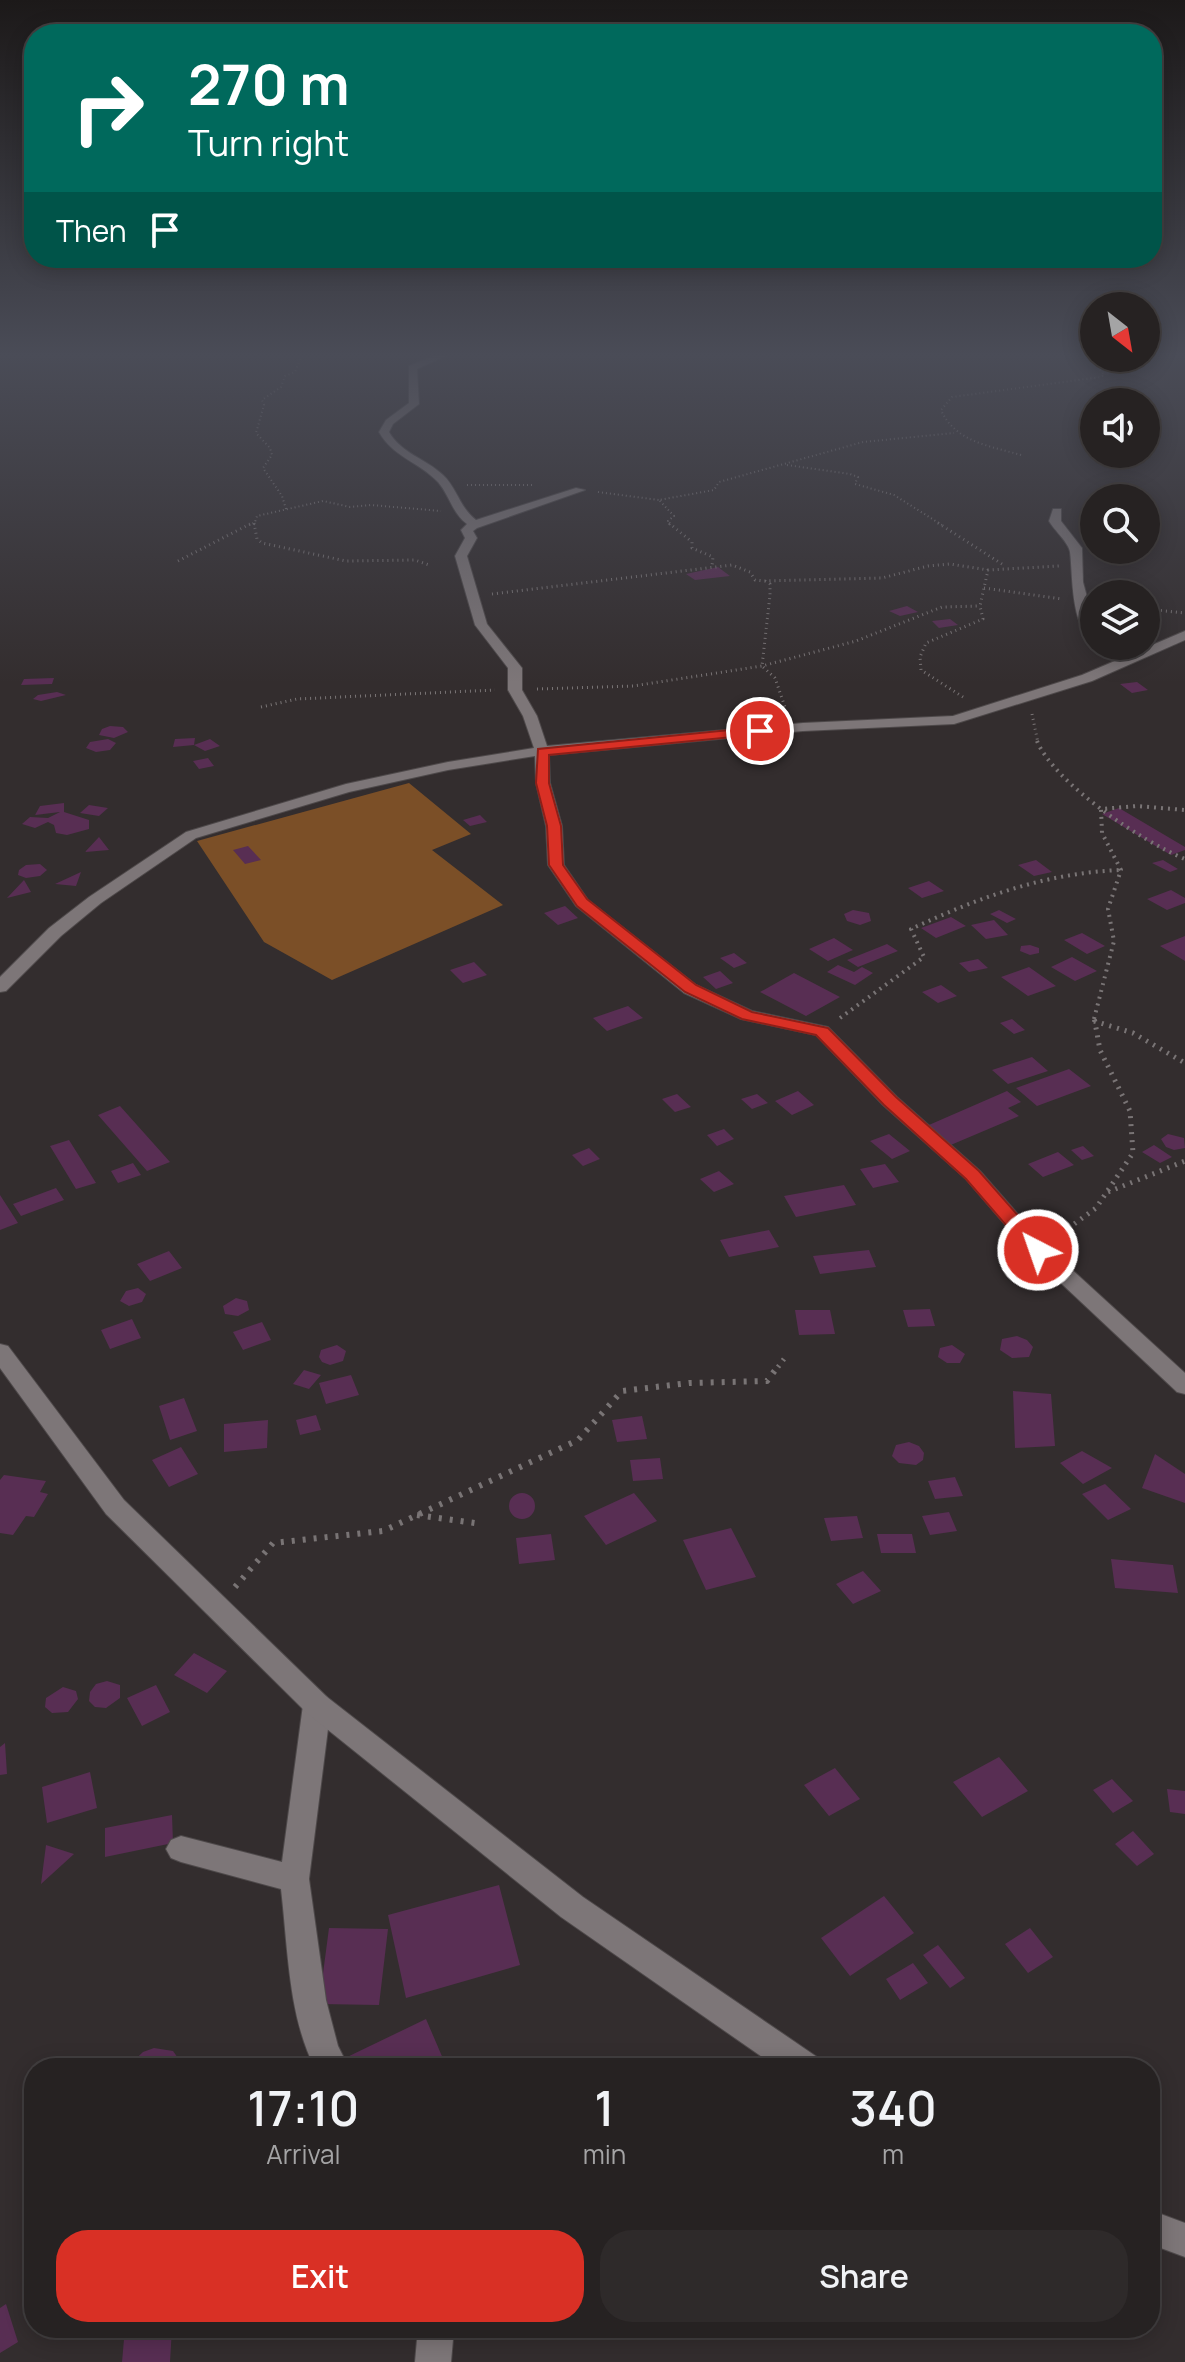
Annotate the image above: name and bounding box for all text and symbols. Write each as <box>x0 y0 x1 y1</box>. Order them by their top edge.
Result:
text: 270 m <box>188 45 350 122</box>
icon: right <box>56 56 160 160</box>
text: Turn right <box>188 118 349 167</box>
icon: arrive <box>143 208 187 252</box>
text: Then <box>56 210 127 251</box>
north arrow <box>1080 292 1160 372</box>
map controls <box>1080 292 1160 660</box>
button: sound <box>1080 388 1160 468</box>
button: search <box>1080 484 1160 564</box>
button: layers <box>1080 580 1160 660</box>
pin <box>726 697 794 765</box>
icon: arrive <box>738 709 782 753</box>
position arrow <box>996 1208 1080 1292</box>
text: 17:10 <box>247 2075 359 2140</box>
text: 1 <box>594 2075 615 2140</box>
text: 340 <box>850 2075 937 2140</box>
text: Arrival <box>266 2136 340 2172</box>
text: min <box>583 2136 626 2172</box>
text: m <box>882 2136 904 2172</box>
button: Exit <box>56 2230 584 2322</box>
button: Share <box>600 2230 1128 2322</box>

